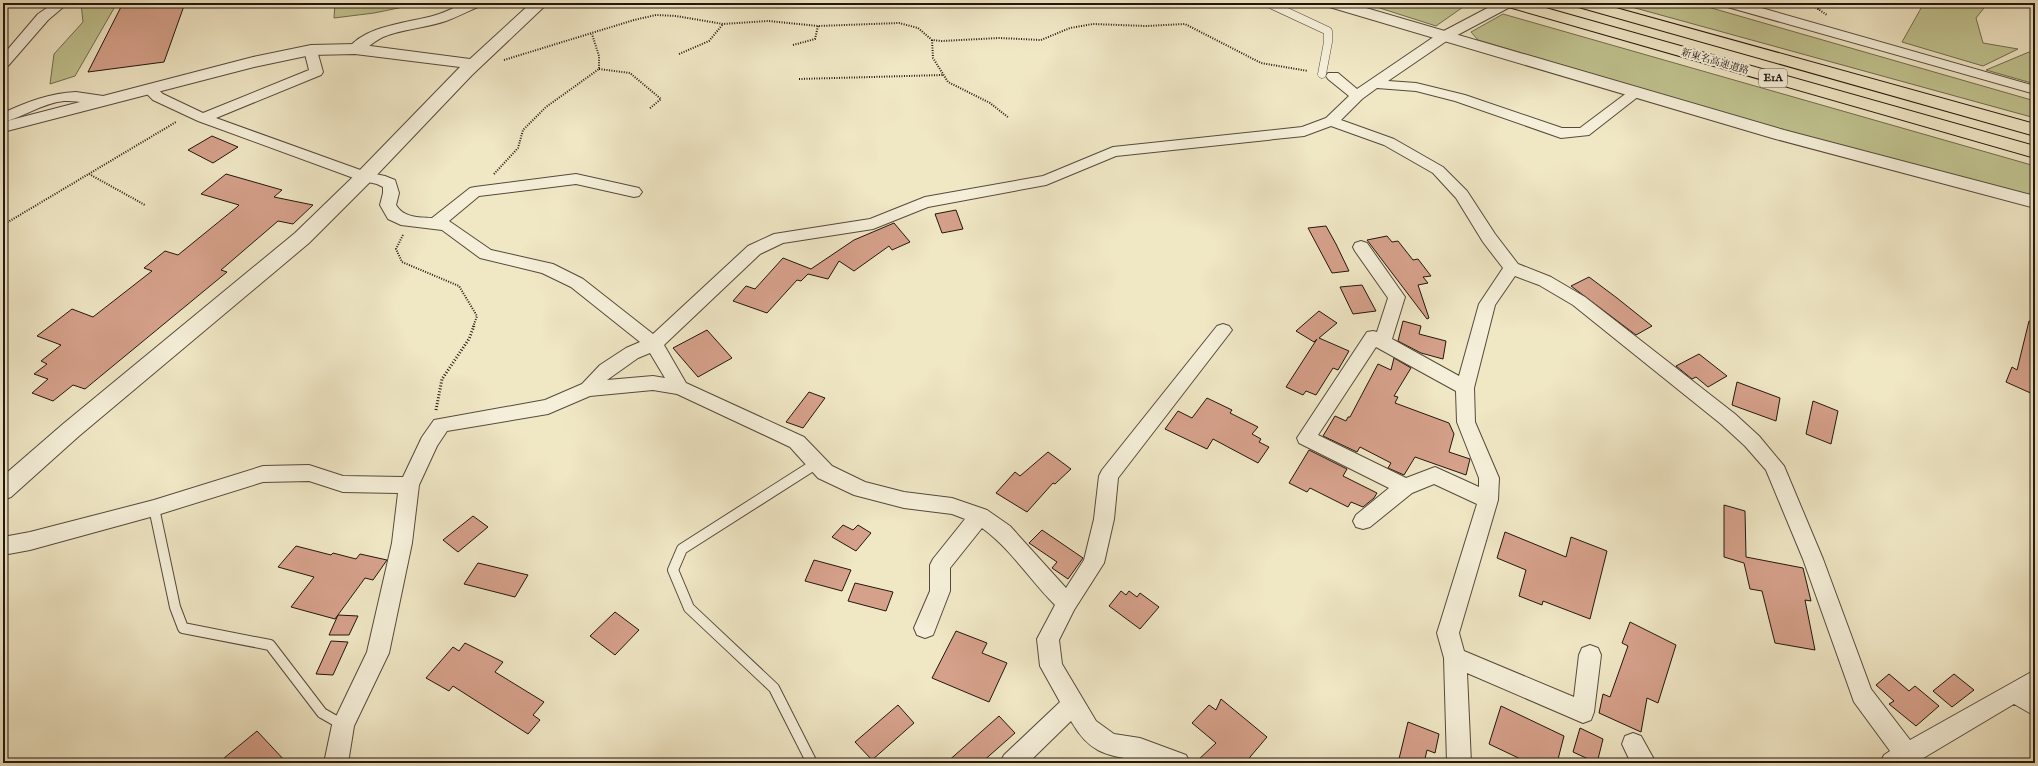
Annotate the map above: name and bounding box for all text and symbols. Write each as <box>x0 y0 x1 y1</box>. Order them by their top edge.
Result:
street label: 新東名高速道路 <box>1680 46 1750 78</box>
road number: E1A <box>1759 69 1787 87</box>

